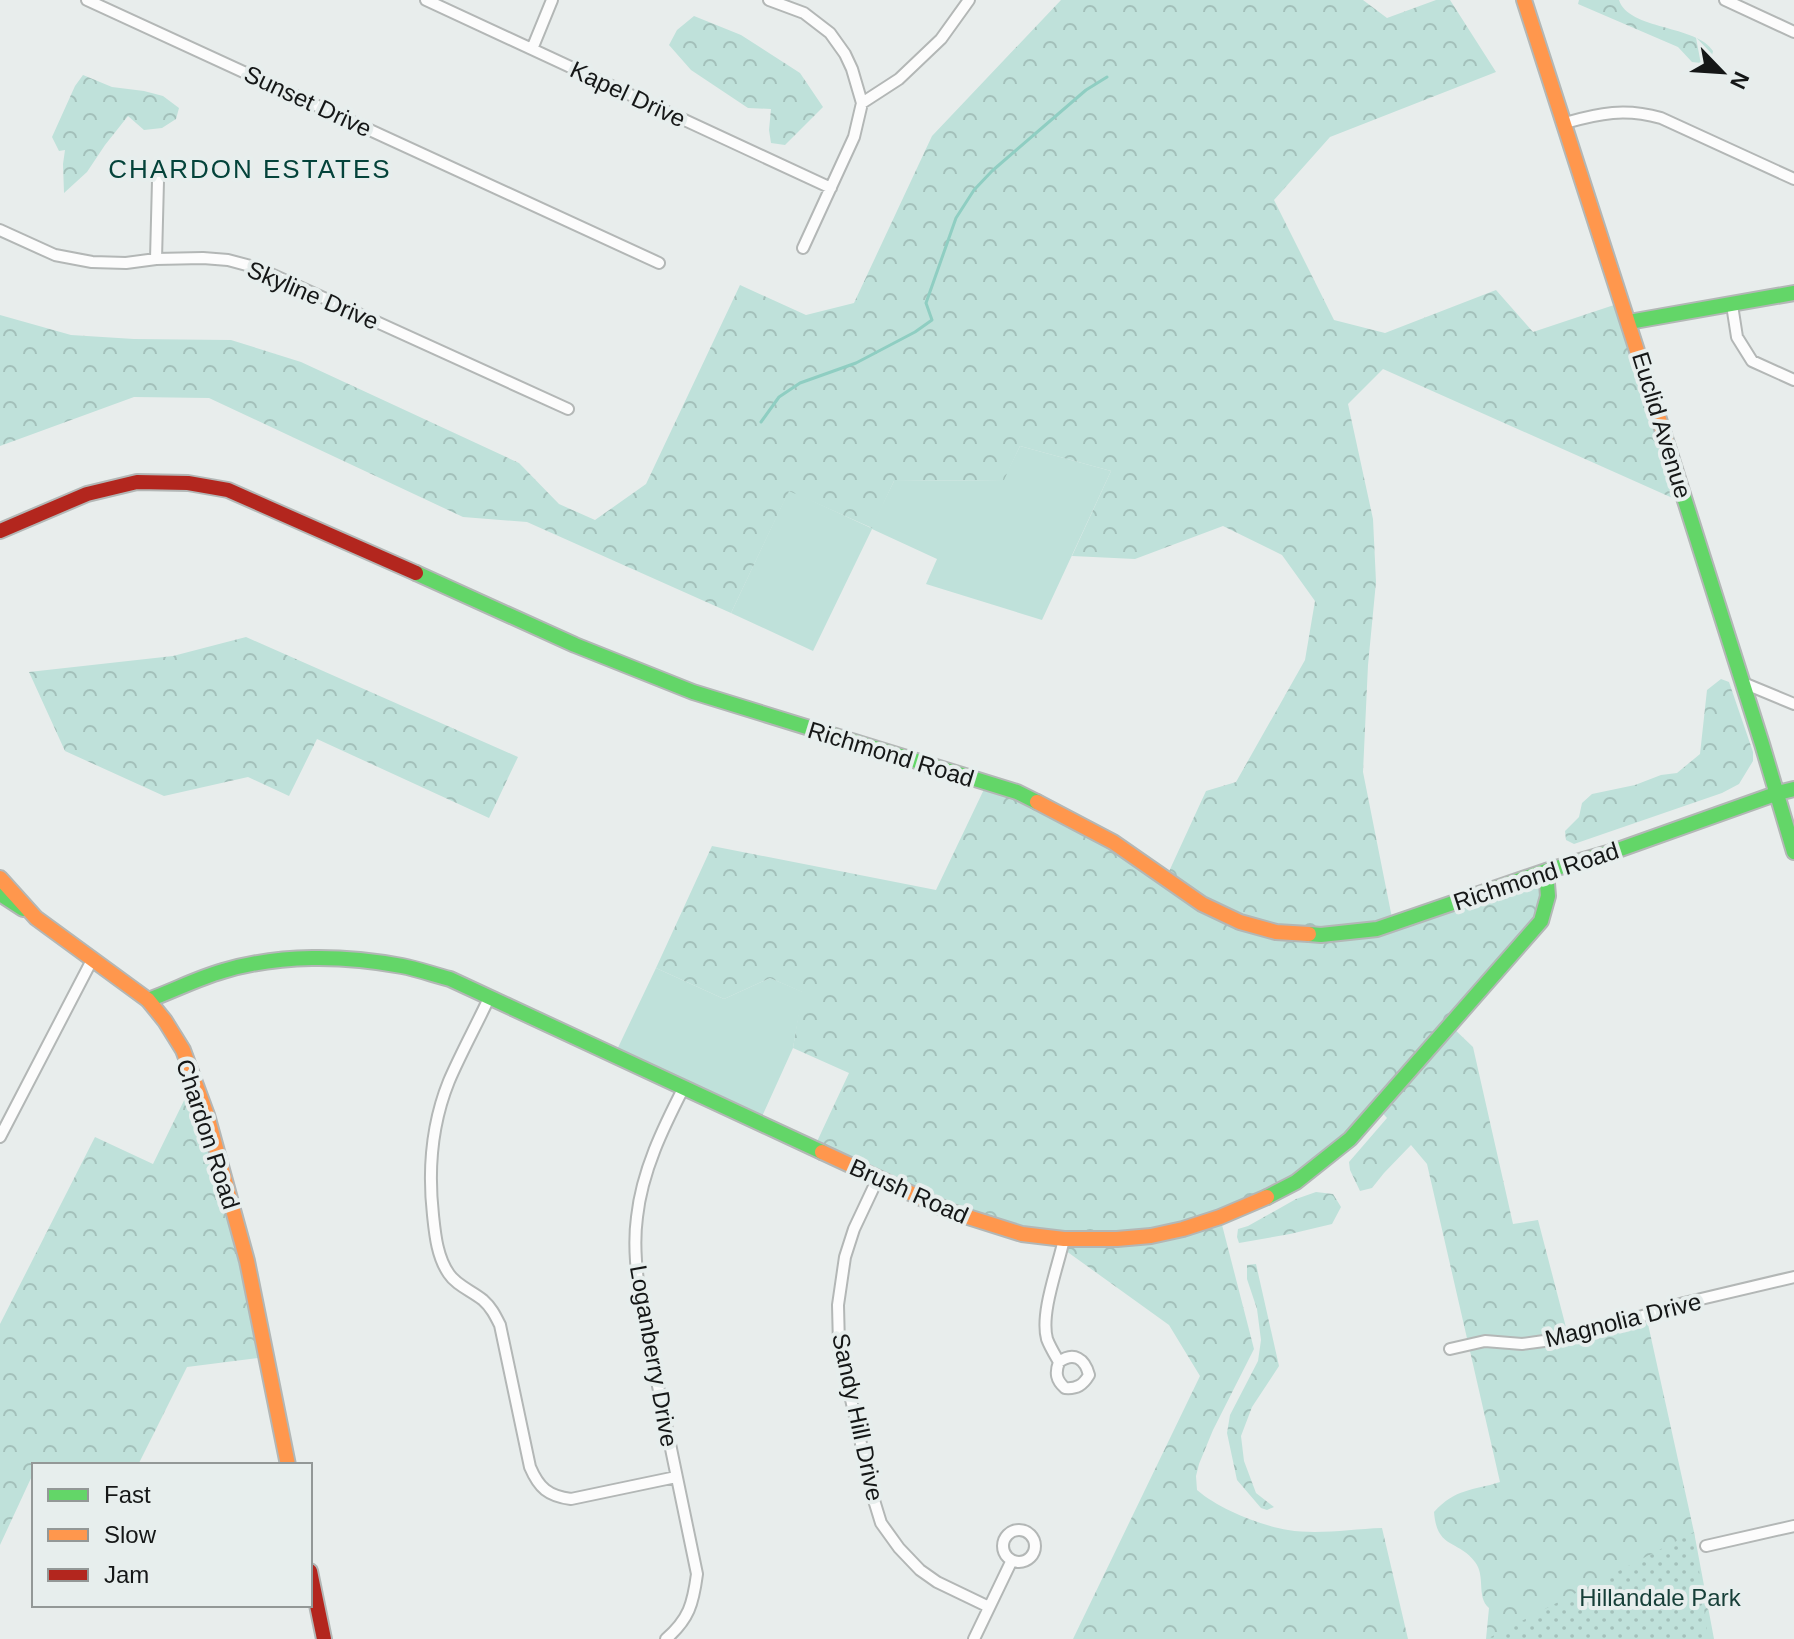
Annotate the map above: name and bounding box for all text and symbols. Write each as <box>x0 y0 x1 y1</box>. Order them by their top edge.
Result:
north arrow <box>1682 32 1762 112</box>
street label: Kapel Drive <box>566 56 690 132</box>
street label: Sunset Drive <box>240 60 376 142</box>
text: N <box>1725 68 1754 93</box>
district label: CHARDON ESTATES <box>108 154 392 184</box>
street label: Skyline Drive <box>243 255 383 335</box>
street label: Euclid Avenue <box>1627 349 1697 501</box>
street label: Richmond Road <box>805 716 977 792</box>
street label: Richmond Road <box>1450 837 1622 915</box>
street label: Chardon Road <box>171 1056 245 1212</box>
street label: Brush Road <box>846 1153 972 1229</box>
street label: Loganberry Drive <box>625 1263 683 1449</box>
street label: Magnolia Drive <box>1542 1288 1704 1352</box>
street label: Sandy Hill Drive <box>827 1331 889 1503</box>
legend <box>32 1463 312 1607</box>
text: Fast <box>104 1481 151 1508</box>
text: Slow <box>104 1521 157 1548</box>
text: Jam <box>104 1561 149 1588</box>
park label: Hillandale Park <box>1579 1584 1742 1611</box>

